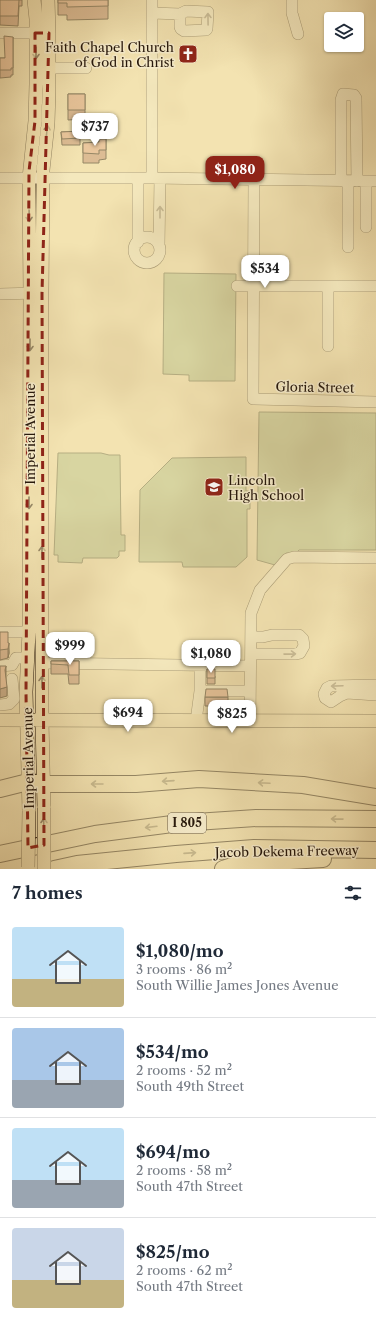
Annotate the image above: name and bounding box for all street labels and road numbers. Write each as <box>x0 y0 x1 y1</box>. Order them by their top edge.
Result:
street label: Gloria Street <box>275 378 355 396</box>
street label: Imperial Avenue <box>22 383 38 485</box>
street label: Imperial Avenue <box>19 707 37 809</box>
road number: I 805 <box>168 813 206 833</box>
street label: Jacob Dekema Freeway <box>213 842 360 860</box>

